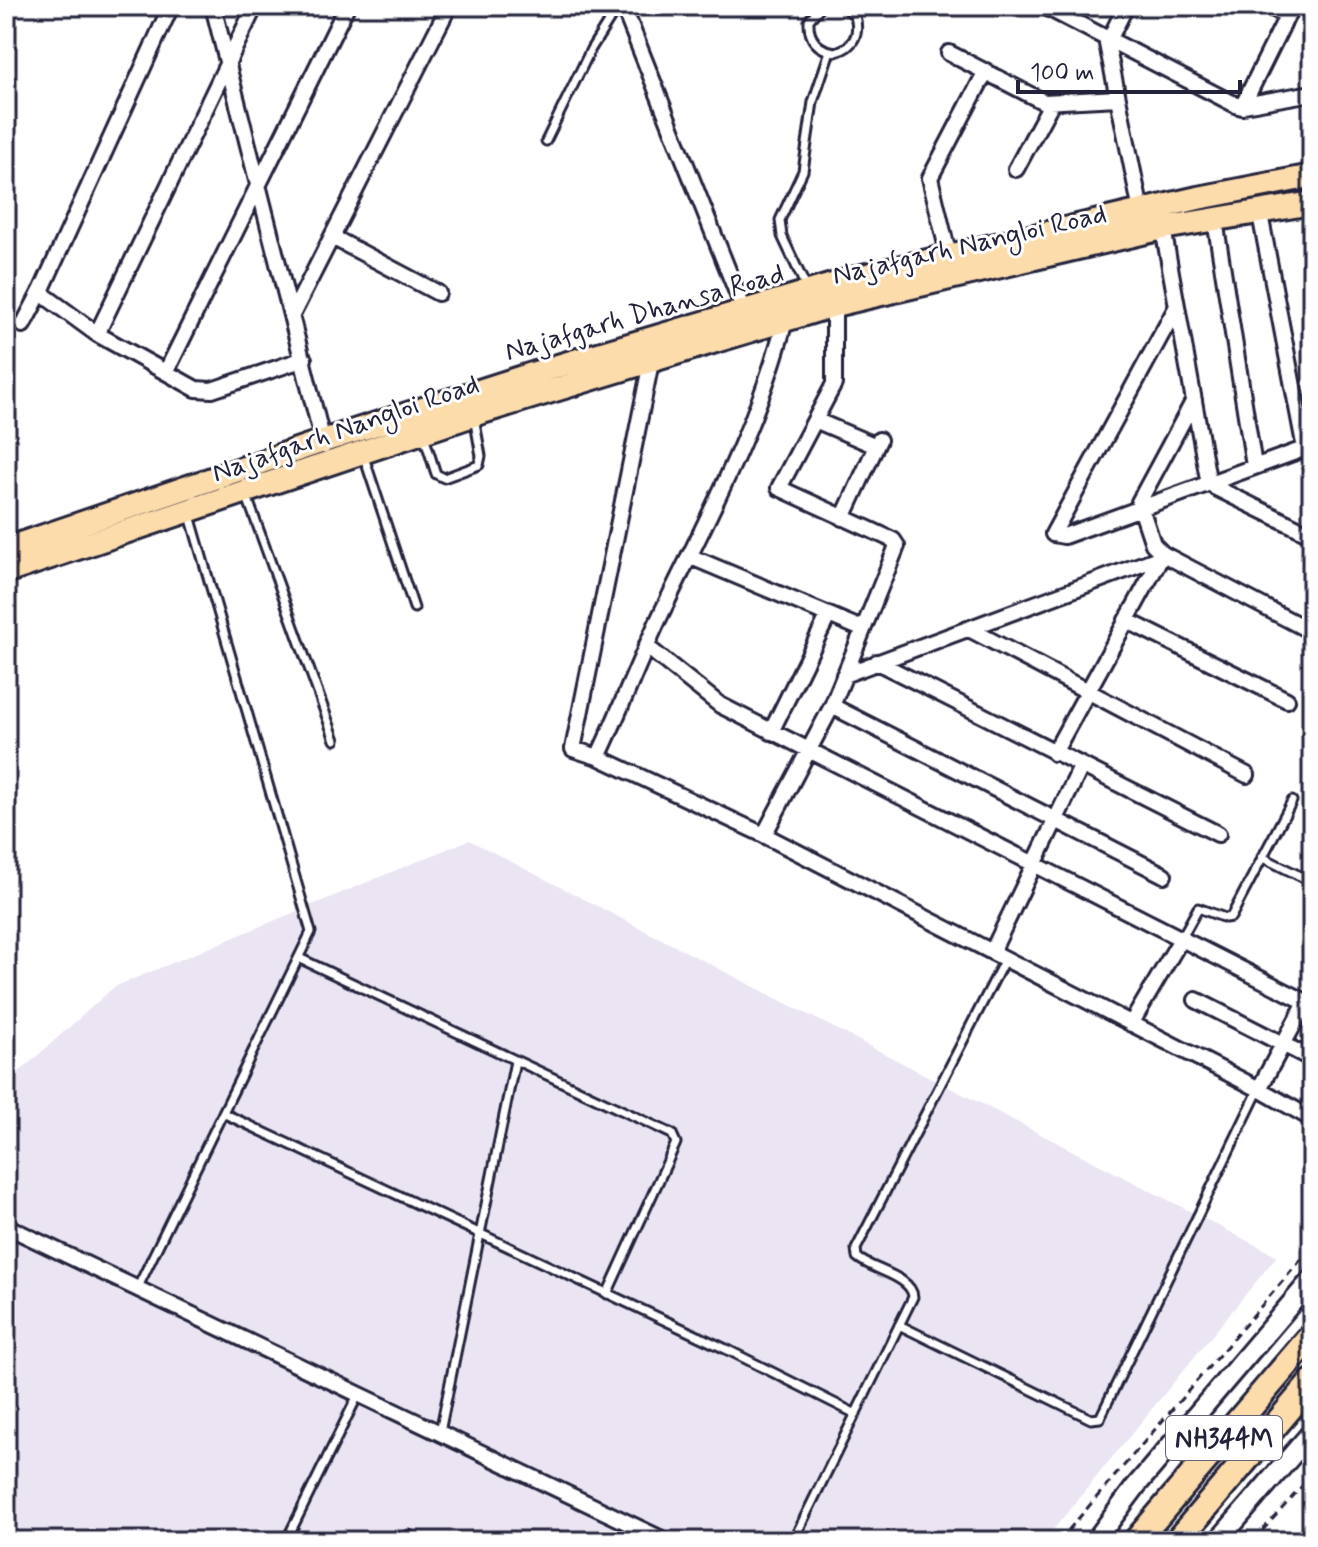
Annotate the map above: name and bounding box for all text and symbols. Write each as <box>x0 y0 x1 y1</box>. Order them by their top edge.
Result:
scale bar <box>1018 44 1240 94</box>
text: 100 m <box>1030 58 1094 89</box>
street label: Najafgarh Nangloi Road <box>829 196 1111 297</box>
street label: Najafgarh Dhansa Road <box>501 256 789 371</box>
street label: Najafgarh Nangloi Road <box>207 366 485 494</box>
road number: NH344M <box>1166 1416 1282 1460</box>

